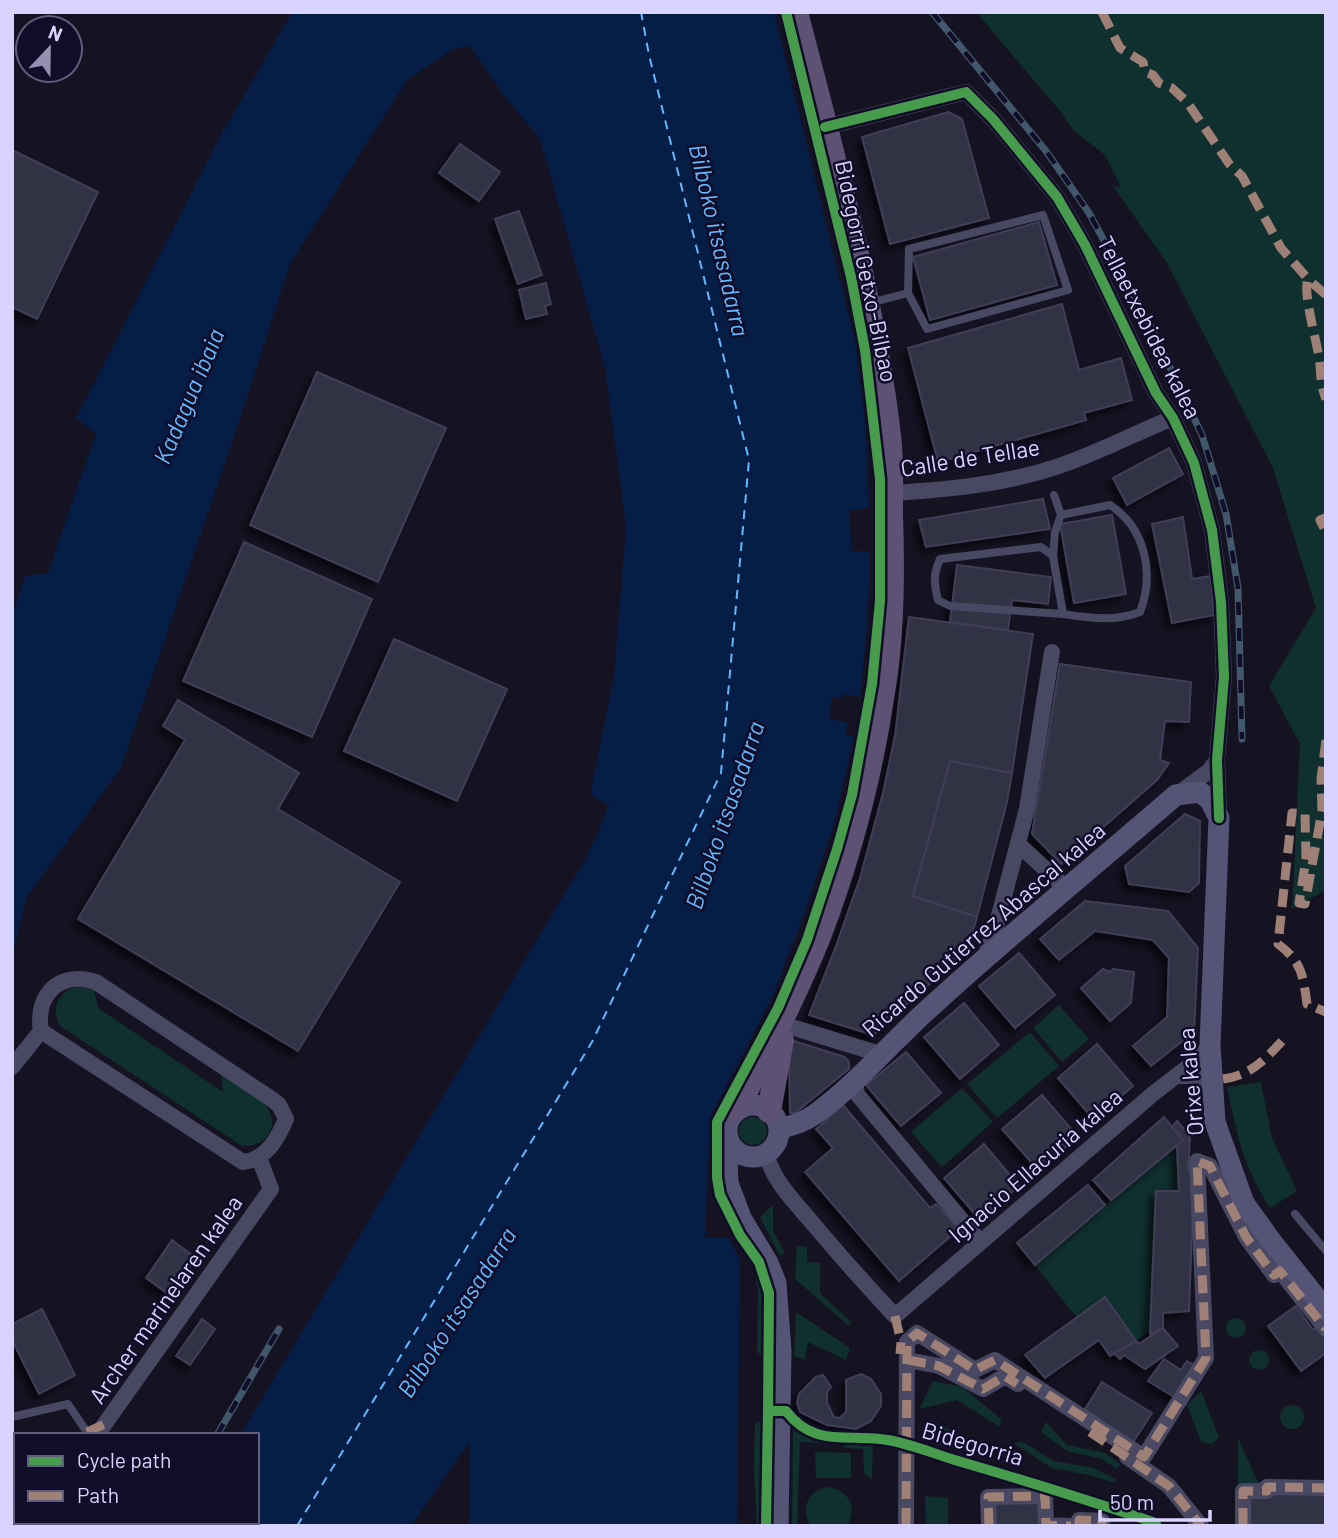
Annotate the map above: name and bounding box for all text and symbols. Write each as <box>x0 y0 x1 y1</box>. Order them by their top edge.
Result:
north arrow <box>14 14 84 84</box>
text: N <box>45 20 66 46</box>
water label: Bilboko itsasadarra <box>684 141 756 339</box>
street label: Bidegorri Getxo-Bilbao <box>830 157 904 385</box>
street label: Tellaetxebidea kalea <box>1092 231 1208 423</box>
water label: Kadagua ibaia <box>146 324 230 468</box>
street label: Calle de Tellae <box>898 432 1042 482</box>
water label: Bilboko itsasadarra <box>678 717 770 913</box>
street label: Ricardo Gutierrez Abascal kalea <box>856 816 1110 1042</box>
street label: Orixe kalea <box>1171 1027 1209 1137</box>
street label: Ignacio Ellacuria kalea <box>943 1082 1127 1248</box>
street label: Archer marinelaren kalea <box>82 1189 248 1409</box>
water label: Bilboko itsasadarra <box>390 1222 522 1402</box>
street label: Bidegorria <box>919 1415 1027 1471</box>
legend <box>14 1433 259 1524</box>
text: Cycle path <box>77 1447 171 1472</box>
scale bar <box>1100 1478 1210 1522</box>
text: Path <box>77 1482 119 1507</box>
text: 50 m <box>1110 1489 1154 1514</box>

